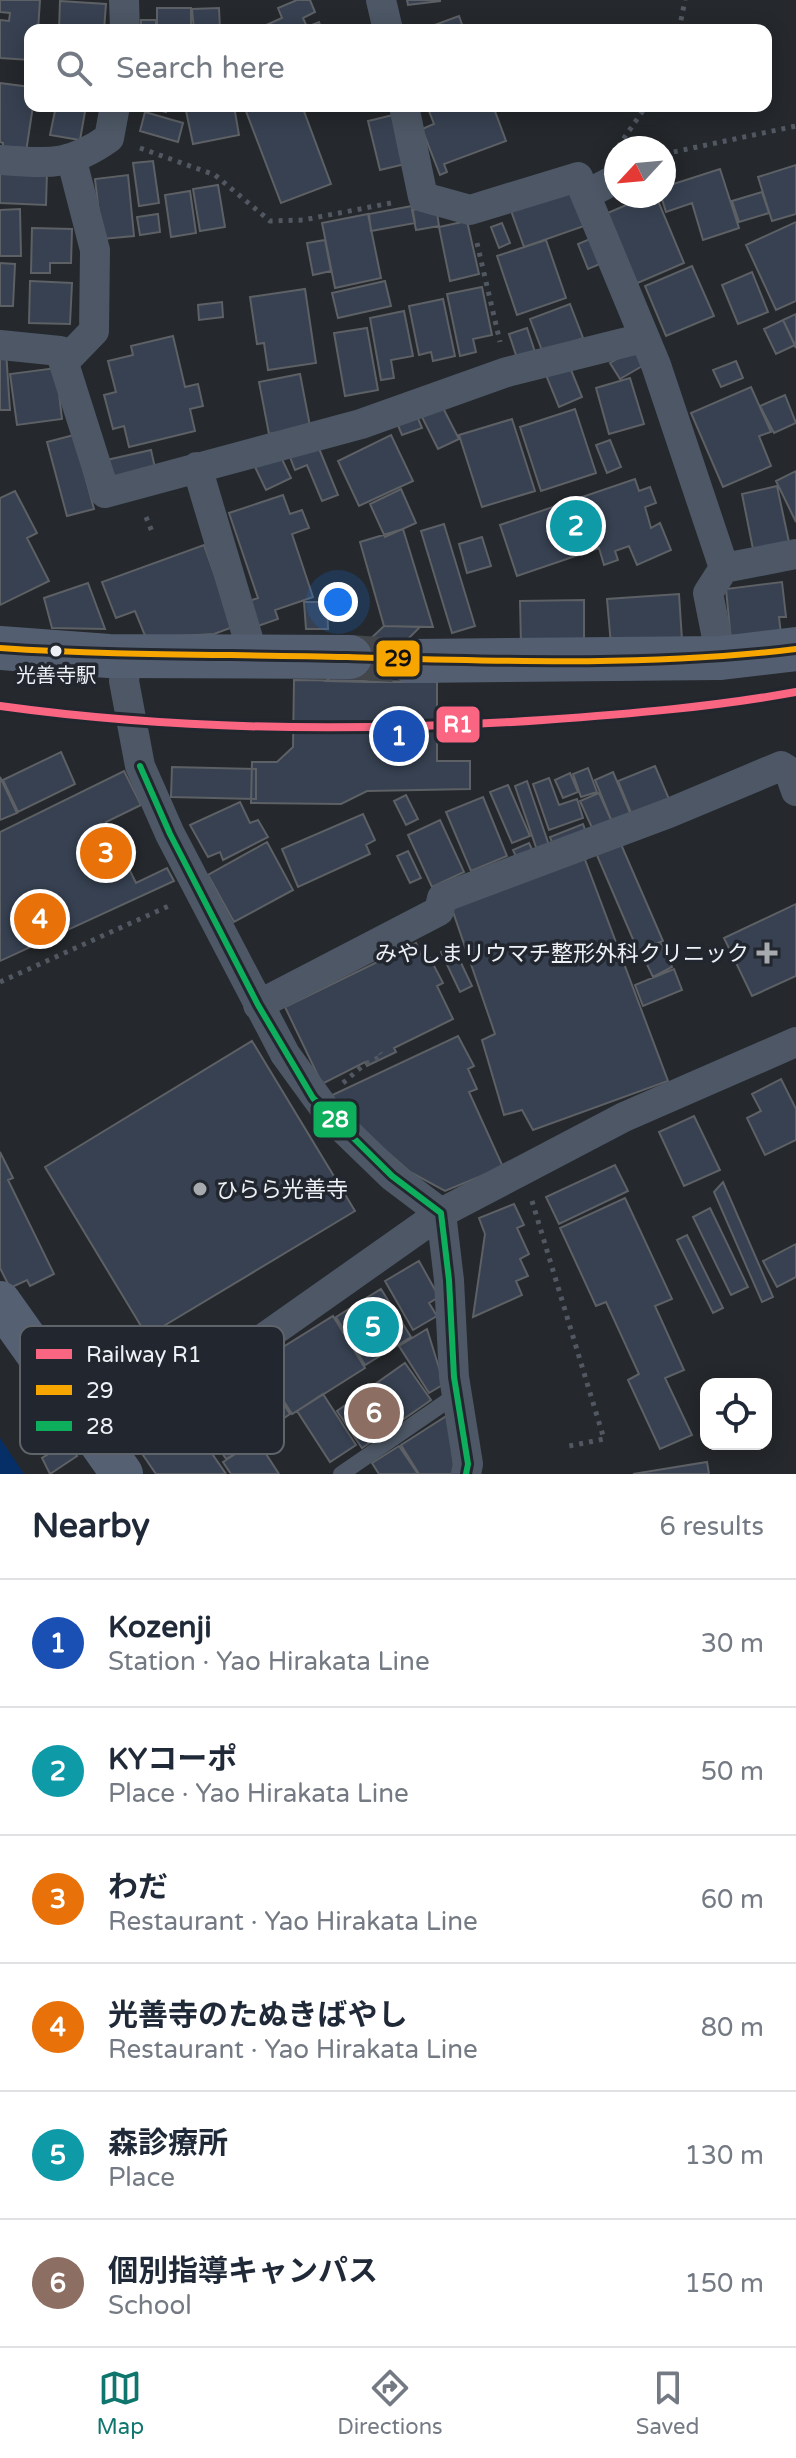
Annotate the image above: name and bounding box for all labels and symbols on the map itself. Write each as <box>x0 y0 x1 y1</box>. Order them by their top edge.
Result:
north arrow <box>604 136 676 208</box>
pin: 2 <box>550 496 602 556</box>
your location <box>318 582 358 622</box>
line badge: 29 <box>375 639 421 678</box>
marker: 光善寺駅 <box>48 643 64 659</box>
text: 29 <box>384 646 412 672</box>
place label: 光善寺駅 <box>16 664 96 688</box>
line badge: R1 <box>435 705 481 744</box>
pin: 1 <box>373 706 425 766</box>
text: R1 <box>443 712 473 738</box>
pin: 3 <box>80 823 132 883</box>
pin: 4 <box>14 889 66 949</box>
place label: みやしまリウマチ整形外科クリニック <box>375 941 749 967</box>
marker: みやしまリウマチ整形外科クリニック <box>756 942 778 964</box>
line badge: 28 <box>312 1100 358 1139</box>
text: 28 <box>321 1107 349 1133</box>
place label: ひらら光善寺 <box>216 1177 348 1203</box>
marker: ひらら光善寺 <box>191 1180 209 1198</box>
pin: 5 <box>347 1297 399 1357</box>
legend <box>20 1326 284 1454</box>
text: Railway R1 <box>86 1342 201 1368</box>
text: 29 <box>86 1378 114 1404</box>
pin: 6 <box>348 1383 400 1443</box>
text: 28 <box>86 1414 114 1440</box>

